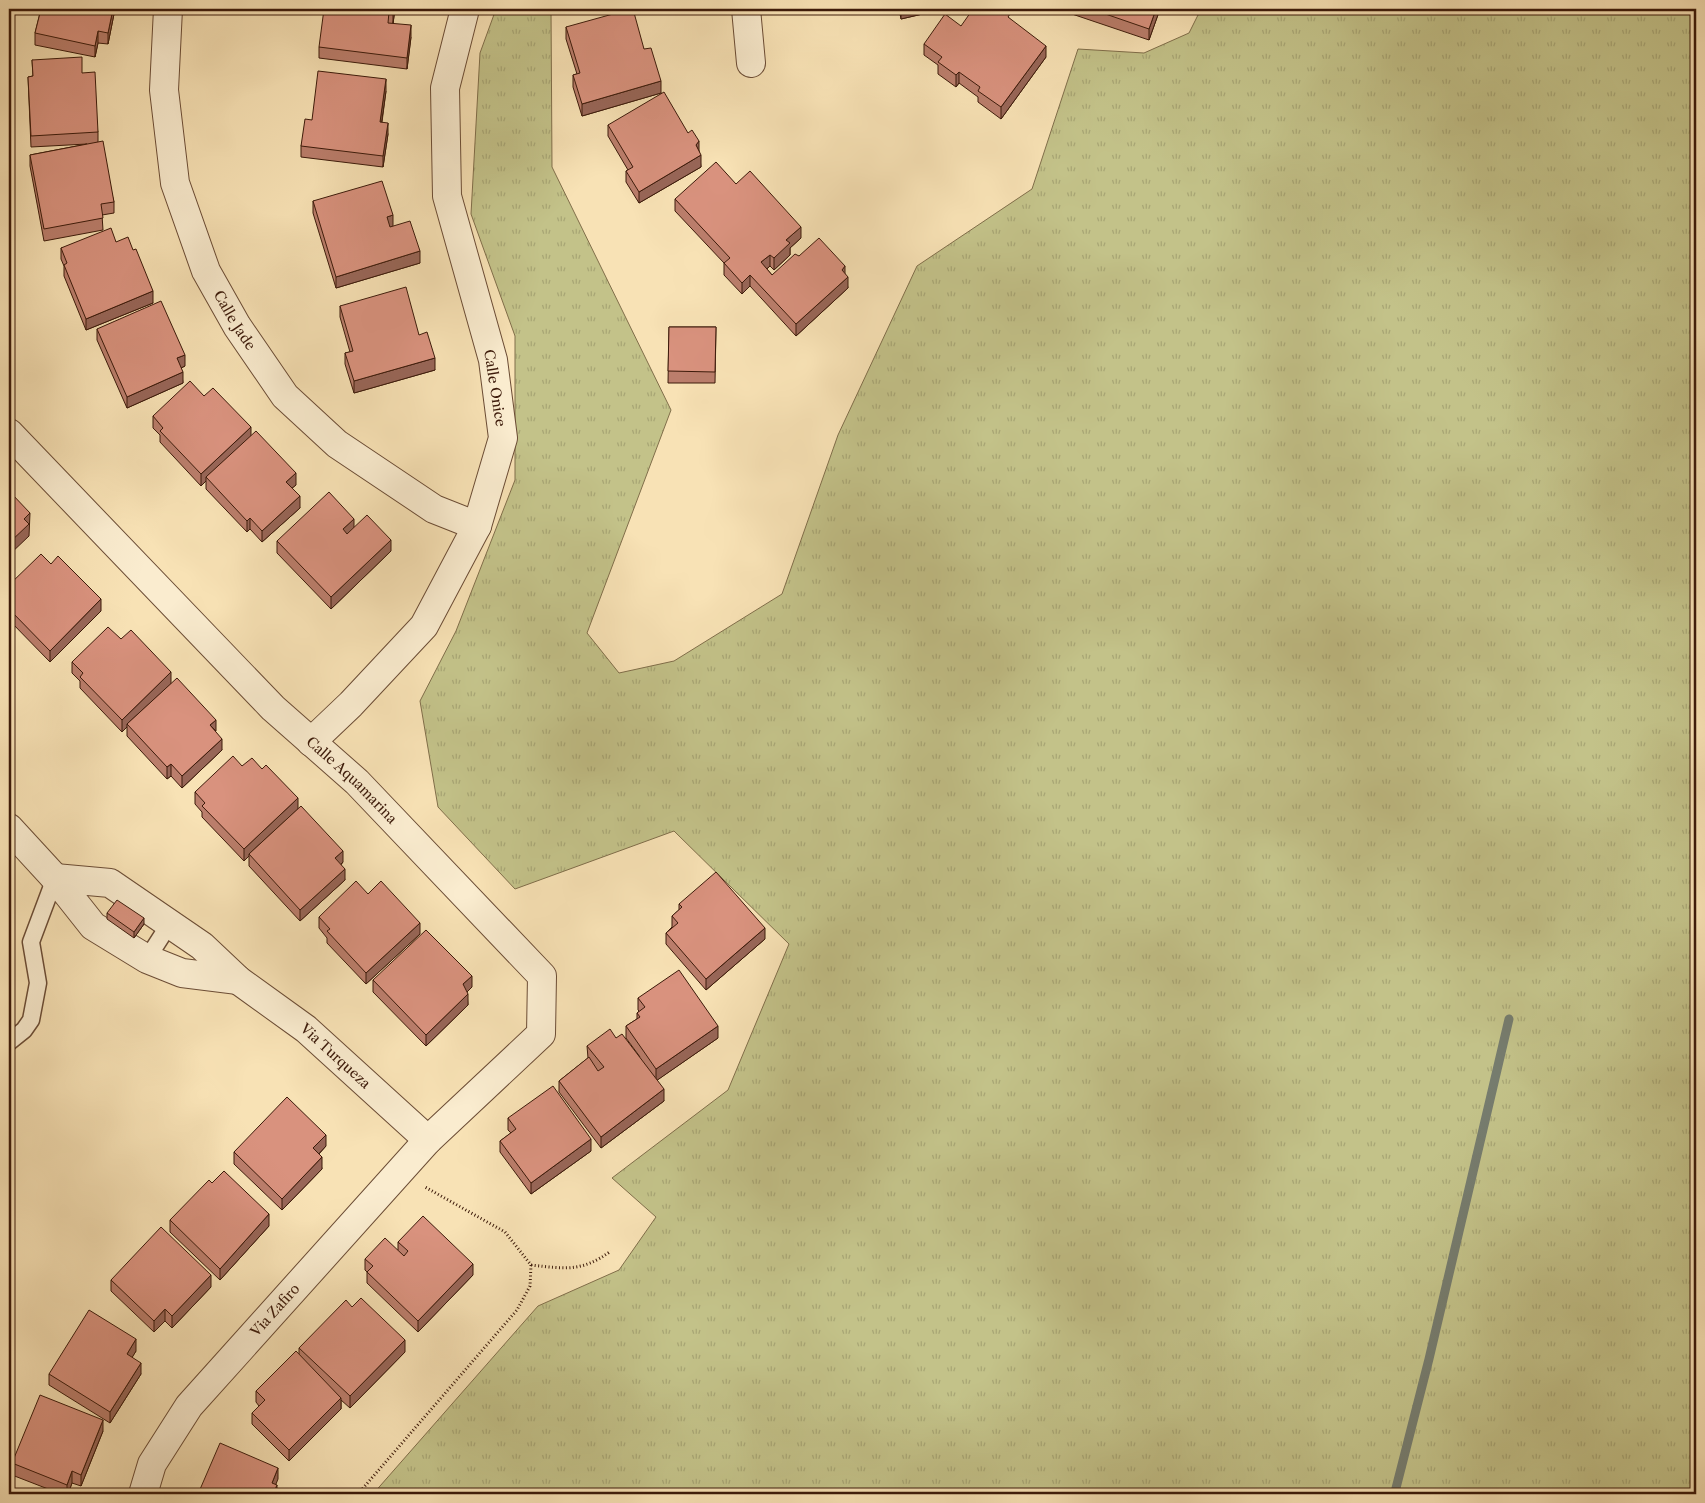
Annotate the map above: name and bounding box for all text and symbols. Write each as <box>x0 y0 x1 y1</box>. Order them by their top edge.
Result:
street label: Calle Jade <box>210 287 260 354</box>
street label: Calle Onice <box>480 348 510 428</box>
street label: Calle Aquamarina <box>303 733 401 828</box>
street label: Via Turqueza <box>296 1019 375 1093</box>
street label: Via Zafiro <box>246 1280 304 1341</box>

